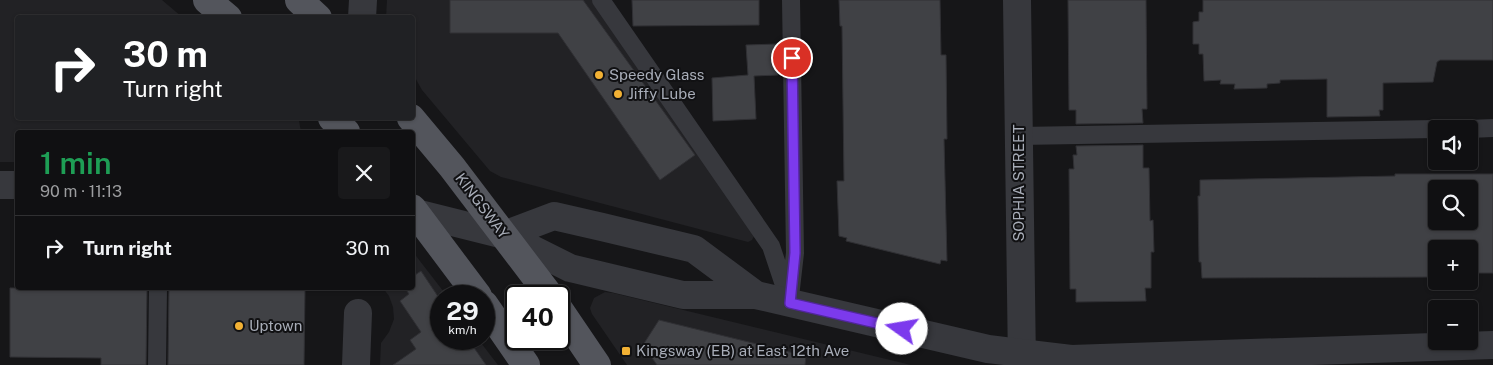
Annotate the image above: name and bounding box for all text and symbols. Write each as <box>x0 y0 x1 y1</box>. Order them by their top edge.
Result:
text: 30 m <box>123 34 208 75</box>
icon: right <box>40 35 105 100</box>
pin <box>771 37 813 79</box>
icon: arrive <box>778 44 806 72</box>
place label: Speedy Glass <box>609 66 704 83</box>
marker: Speedy Glass <box>593 69 605 81</box>
text: Turn right <box>123 76 223 102</box>
place label: Jiffy Lube <box>628 85 696 102</box>
marker: Jiffy Lube <box>612 88 624 100</box>
map controls <box>1428 120 1478 350</box>
button: sound <box>1428 120 1478 170</box>
street label: SOPHIA STREET <box>1010 124 1027 242</box>
text: 1 min <box>40 145 111 181</box>
button: close <box>338 147 390 199</box>
street label: KINGSWAY <box>452 170 513 242</box>
button: search <box>1428 180 1478 230</box>
text: 90 m · 11:13 <box>40 182 122 201</box>
icon: right <box>40 234 68 262</box>
text: Turn right <box>83 237 172 259</box>
text: 30 m <box>345 237 390 259</box>
button: + <box>1428 240 1478 290</box>
speed limit sign: 40 <box>505 285 570 350</box>
text: 29 <box>446 296 479 326</box>
button: − <box>1428 300 1478 350</box>
position arrow <box>875 302 927 354</box>
place label: Uptown <box>249 317 302 334</box>
marker: Uptown <box>233 320 245 332</box>
text: km/h <box>448 323 477 337</box>
place label: Kingsway (EB) at East 12th Ave <box>636 342 849 359</box>
marker: Kingsway (EB) at East 12th Ave <box>620 345 632 357</box>

